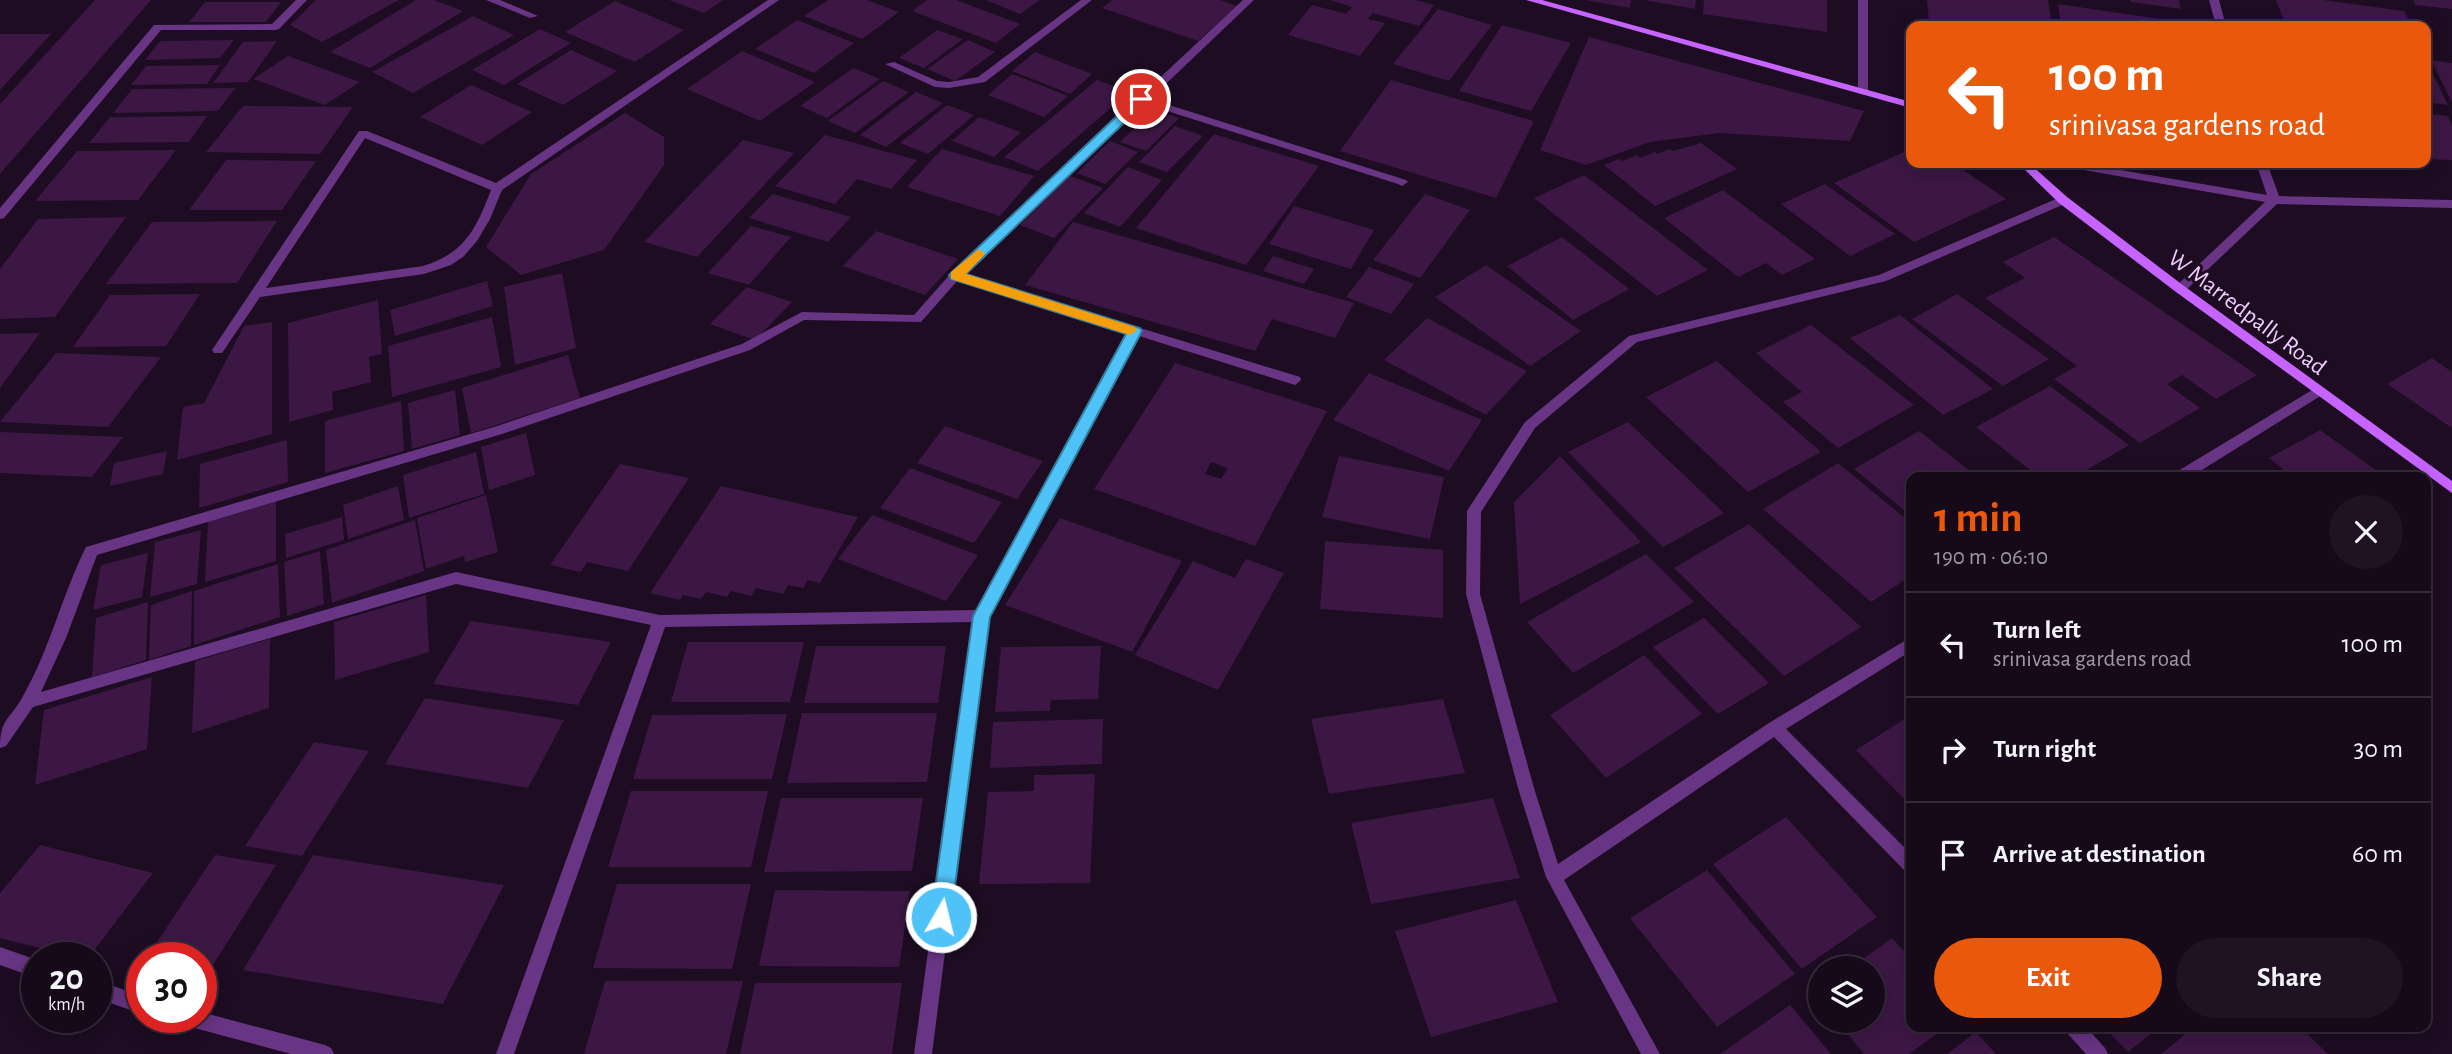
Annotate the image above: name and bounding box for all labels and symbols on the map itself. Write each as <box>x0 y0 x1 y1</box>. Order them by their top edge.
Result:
pin <box>1111 69 1171 129</box>
street label: W Marredpally Road <box>2164 246 2330 380</box>
position arrow <box>904 880 978 954</box>
speed limit sign: 30 <box>126 942 217 1033</box>

